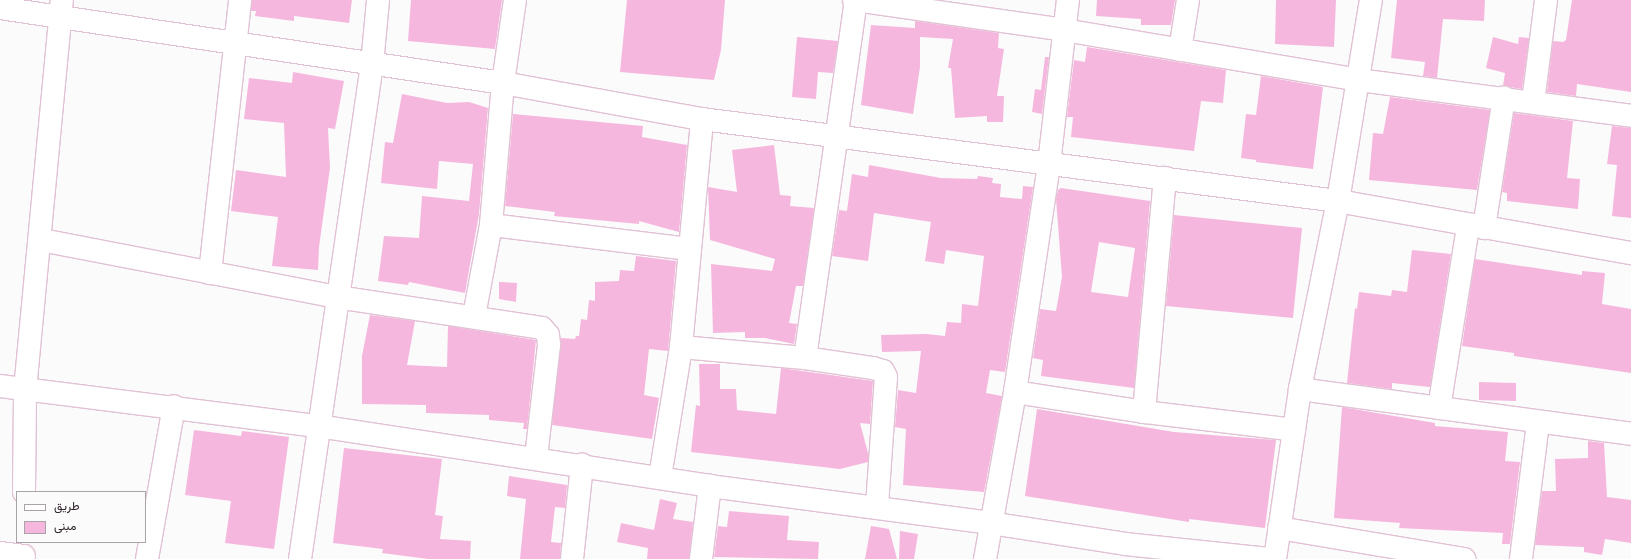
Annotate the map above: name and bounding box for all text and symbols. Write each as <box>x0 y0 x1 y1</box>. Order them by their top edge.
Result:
legend <box>16 491 146 543</box>
text: طريق <box>54 499 79 514</box>
text: مبنى <box>54 519 76 534</box>

